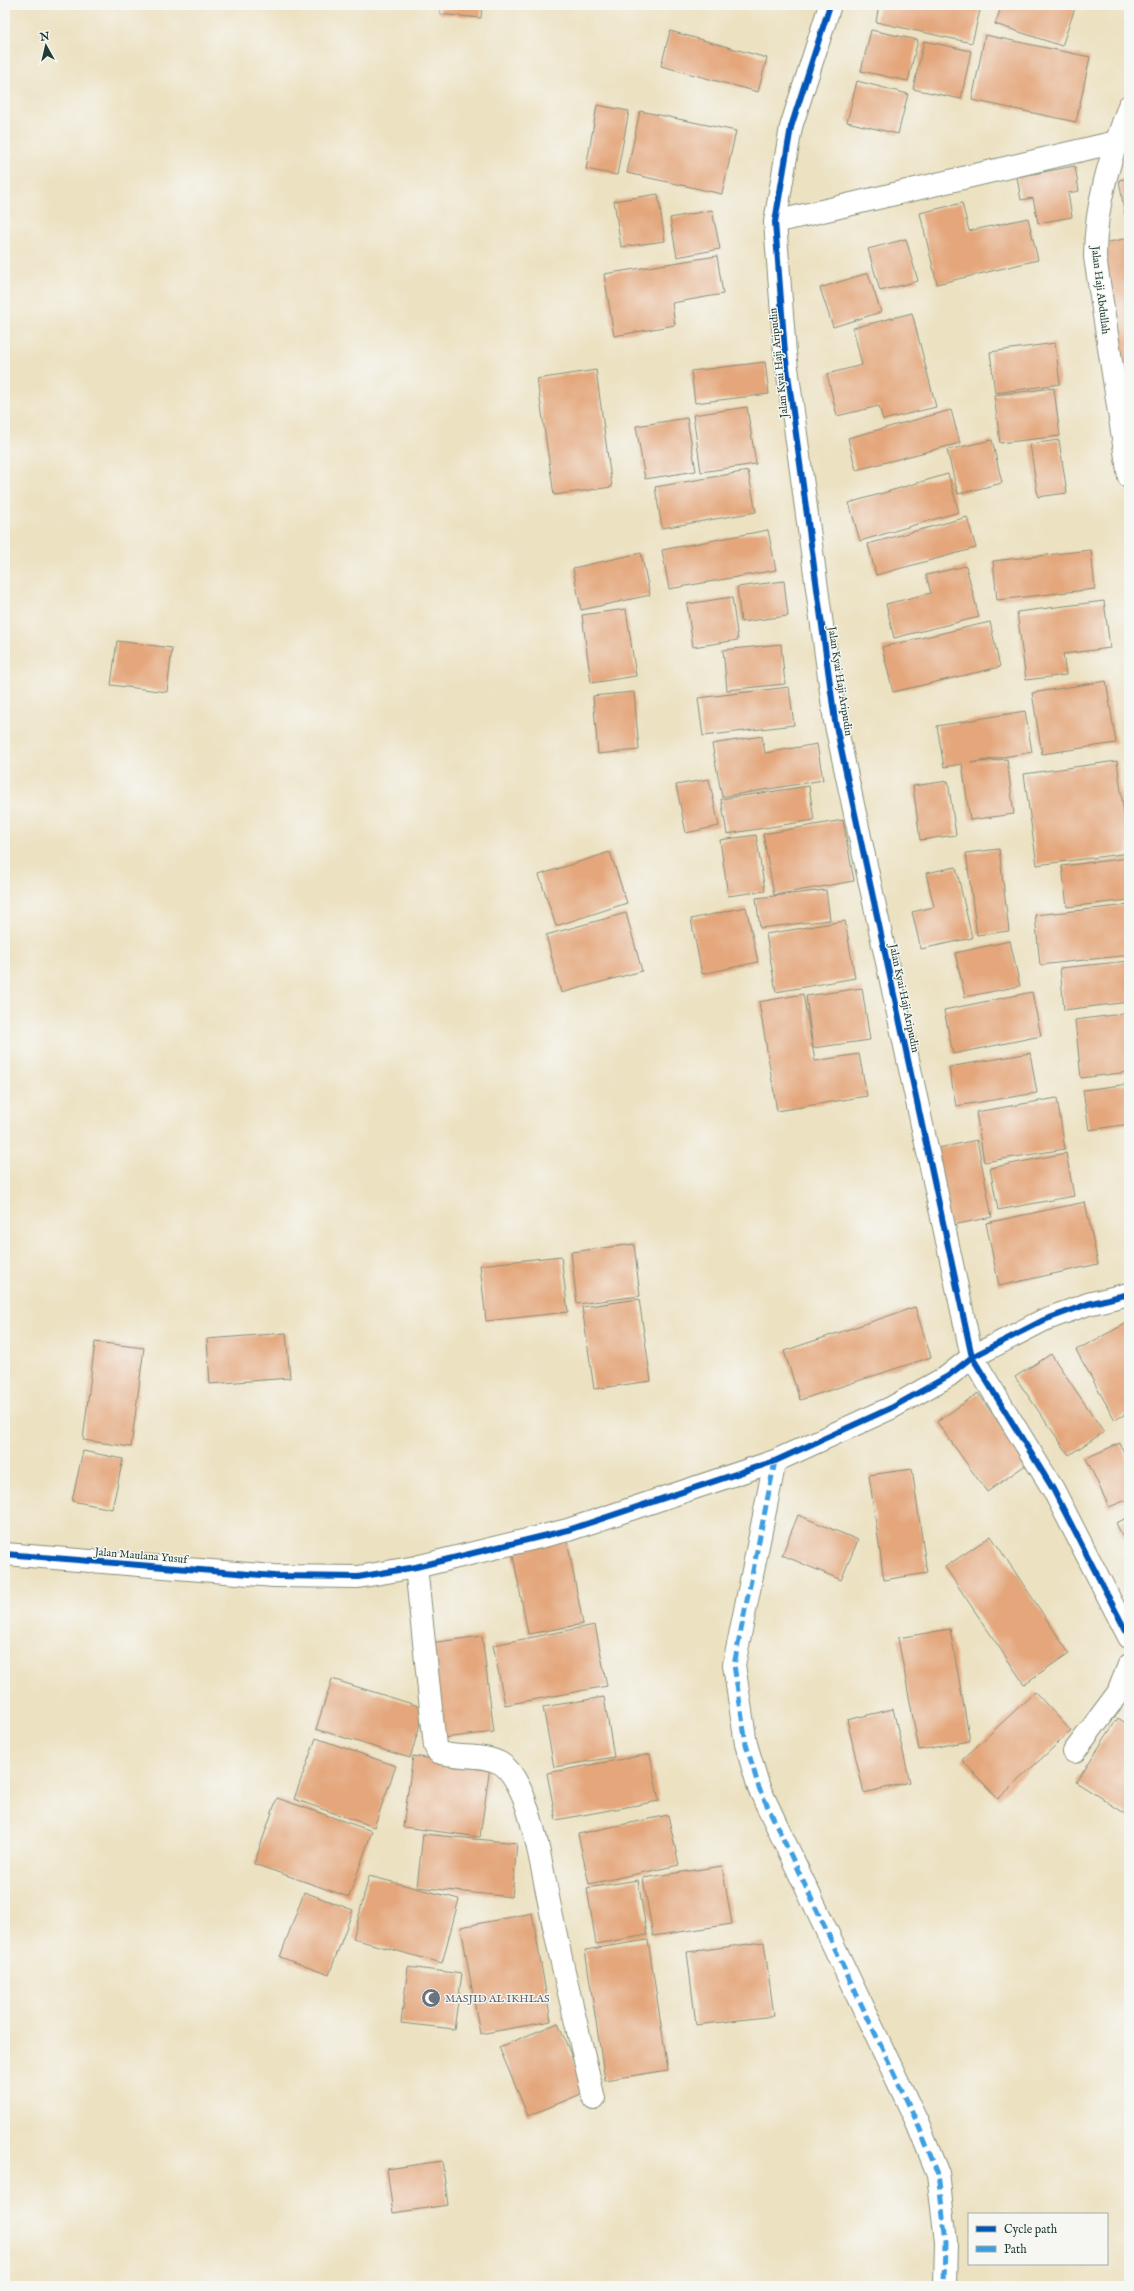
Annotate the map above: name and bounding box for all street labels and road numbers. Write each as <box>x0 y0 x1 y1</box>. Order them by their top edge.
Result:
street label: Jalan Haji Abdullah <box>1087 243 1112 335</box>
street label: Jalan Kyai Haji Aripudin <box>766 307 792 421</box>
street label: Jalan Kyai Haji Aripudin <box>824 624 856 737</box>
street label: Jalan Kyai Haji Aripudin <box>885 941 922 1054</box>
street label: Jalan Maulana Yusuf <box>92 1545 190 1567</box>

